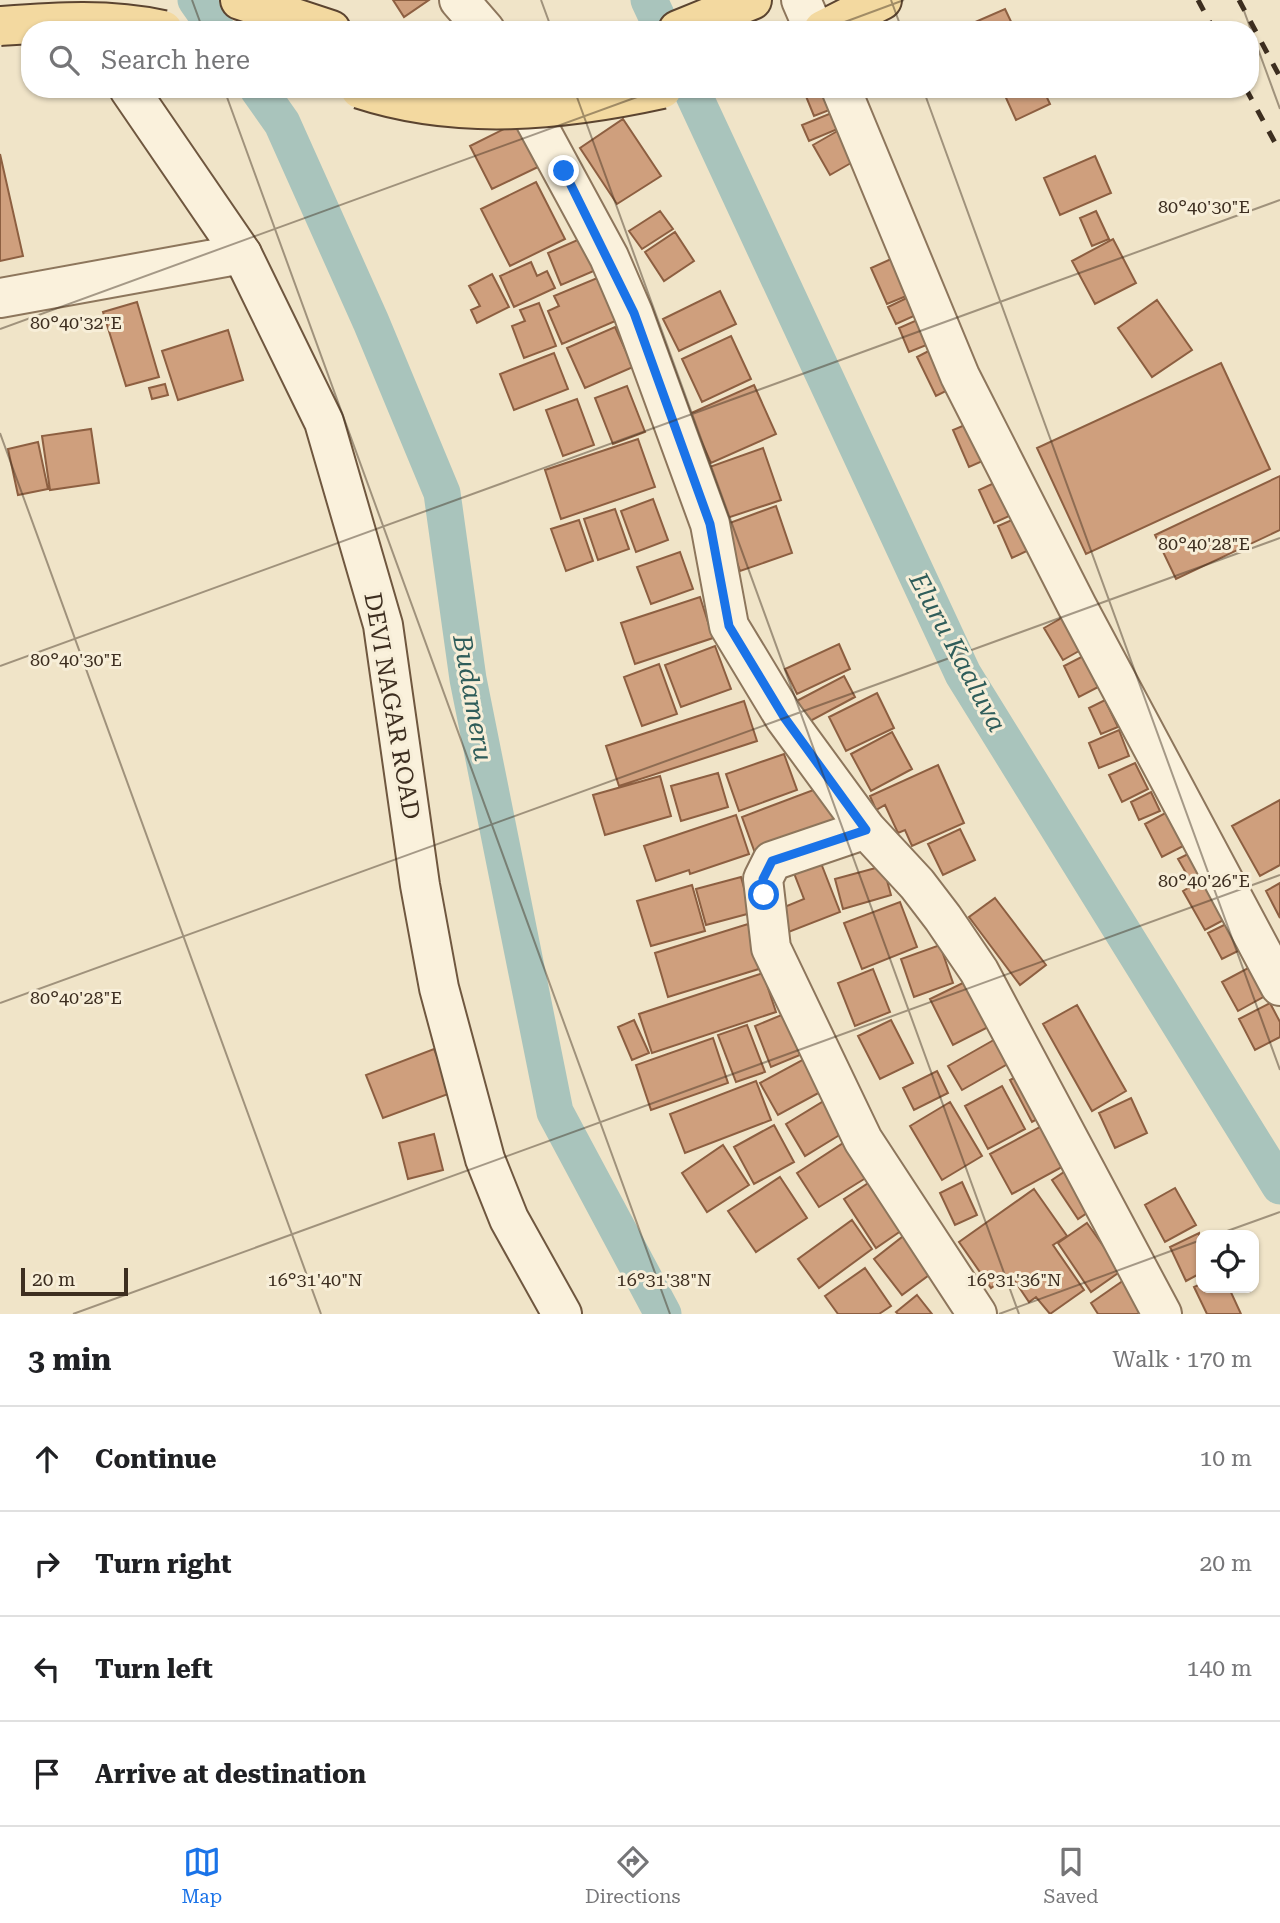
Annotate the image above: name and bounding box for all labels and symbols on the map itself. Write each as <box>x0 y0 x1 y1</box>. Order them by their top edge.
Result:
route end <box>548 155 579 186</box>
text: 80°40'30"E <box>1158 196 1250 217</box>
text: 80°40'32"E <box>30 312 122 333</box>
text: 80°40'28"E <box>1158 533 1250 554</box>
water label: Eluru Kaaluva <box>903 567 1012 737</box>
street label: DEVI NAGAR ROAD <box>358 590 426 822</box>
water label: Budameru <box>447 631 499 764</box>
text: 80°40'30"E <box>30 649 122 670</box>
text: 80°40'26"E <box>1158 870 1250 891</box>
route start <box>748 879 779 910</box>
text: 80°40'28"E <box>30 987 122 1008</box>
scale bar <box>21 1265 128 1297</box>
text: 16°31'40"N <box>268 1269 362 1290</box>
text: 16°31'38"N <box>617 1269 711 1290</box>
text: 16°31'36"N <box>967 1269 1061 1290</box>

